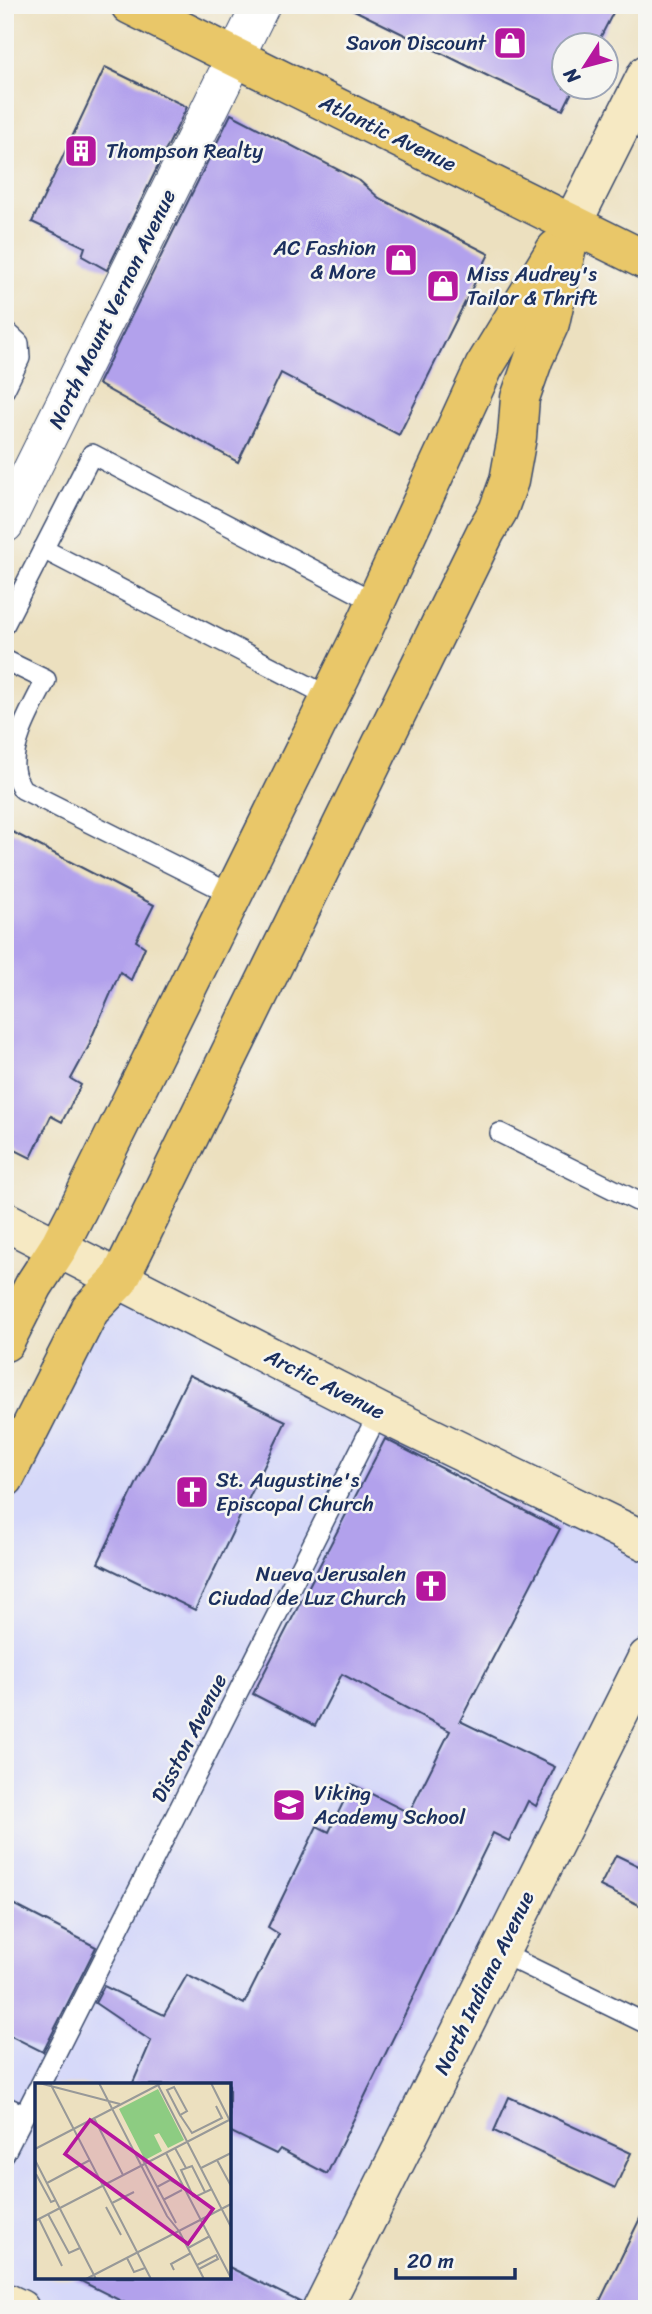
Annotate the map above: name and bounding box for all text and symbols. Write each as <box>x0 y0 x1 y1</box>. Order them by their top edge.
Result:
place label: Savon Discount <box>346 24 488 62</box>
shop icon: Savon Discount <box>491 24 529 62</box>
north arrow <box>550 32 620 102</box>
text: N <box>554 60 589 92</box>
street label: Atlantic Avenue <box>312 83 463 183</box>
building icon: Thompson Realty <box>62 132 100 170</box>
place label: Thompson Realty <box>106 132 263 170</box>
street label: North Mount Vernon Avenue <box>37 182 187 436</box>
place label: AC Fashion & More <box>272 229 376 291</box>
shop icon: AC Fashion & More <box>382 241 420 279</box>
place label: Miss Audrey's Tailor & Thrift <box>467 255 597 317</box>
shop icon: Miss Audrey's Tailor & Thrift <box>424 267 462 305</box>
street label: Arctic Avenue <box>257 1337 392 1431</box>
place label: St. Augustine's Episcopal Church <box>216 1461 374 1523</box>
church icon: St. Augustine's Episcopal Church <box>173 1473 211 1511</box>
place label: Nueva Jerusalen Ciudad de Luz Church <box>209 1555 406 1617</box>
church icon: Nueva Jerusalen Ciudad de Luz Church <box>412 1567 450 1605</box>
street label: Disston Avenue <box>140 1667 238 1809</box>
place label: Viking Academy School <box>313 1774 466 1836</box>
school or university icon: Viking Academy School <box>270 1786 308 1824</box>
street label: North Indiana Avenue <box>423 1884 545 2082</box>
inset map <box>35 2083 231 2279</box>
scale bar <box>396 2237 516 2281</box>
text: 20 m <box>407 2242 454 2280</box>

